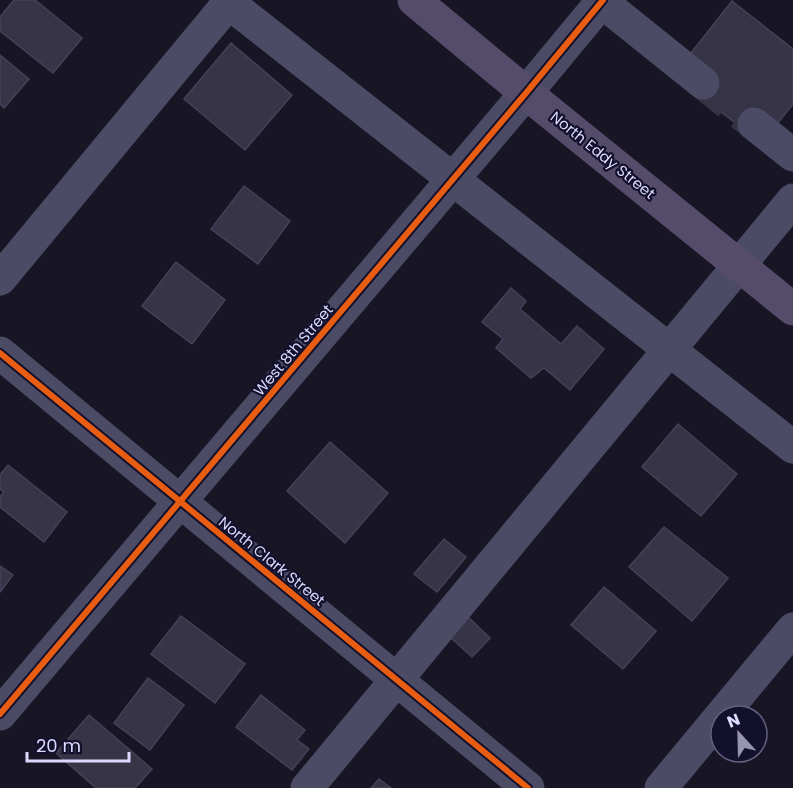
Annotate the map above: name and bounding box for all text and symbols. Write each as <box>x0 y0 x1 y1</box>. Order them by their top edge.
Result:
street label: North Eddy Street <box>546 106 660 204</box>
street label: West 8th Street <box>248 300 338 400</box>
street label: North Clark Street <box>214 511 330 611</box>
north arrow <box>709 704 769 764</box>
text: N <box>724 708 743 733</box>
scale bar <box>27 725 129 763</box>
text: 20 m <box>36 733 81 758</box>

